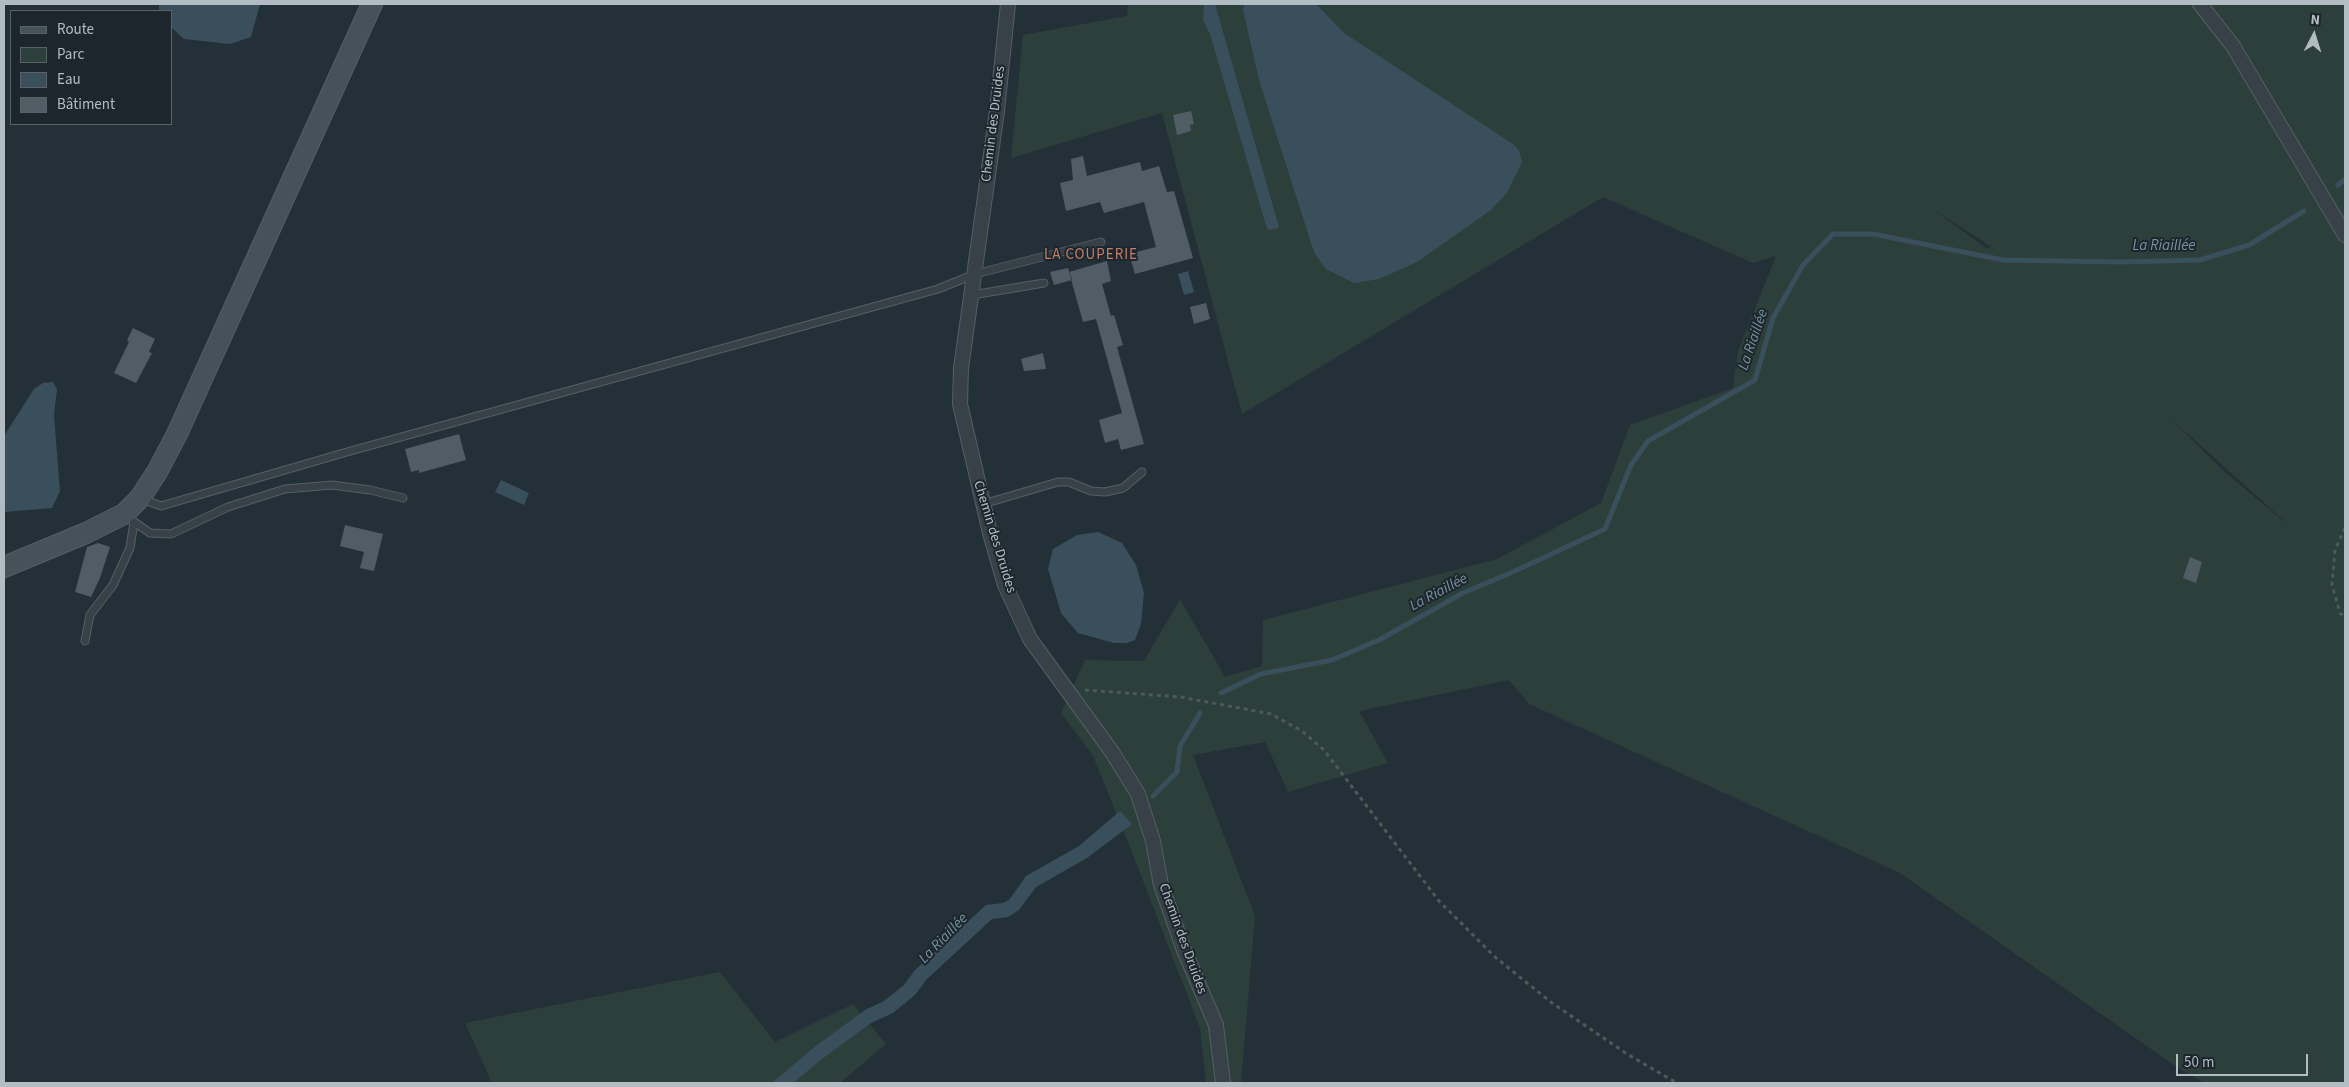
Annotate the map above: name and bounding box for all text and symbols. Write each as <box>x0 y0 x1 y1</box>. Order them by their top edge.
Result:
legend <box>10 10 172 125</box>
north arrow <box>2289 10 2339 60</box>
text: N <box>2310 10 2321 30</box>
text: Route <box>57 19 94 40</box>
text: Parc <box>57 44 84 65</box>
street label: Chemin des Druides <box>979 65 1009 183</box>
text: Eau <box>57 69 81 90</box>
text: Bâtiment <box>57 94 115 115</box>
water label: La Riaillée <box>2132 238 2196 256</box>
district label: LA COUPERIE <box>1043 247 1139 265</box>
water label: La Riaillée <box>1735 307 1773 373</box>
street label: Chemin des Druides <box>969 479 1019 595</box>
water label: La Riaillée <box>1407 570 1471 616</box>
street label: Chemin des Druides <box>1154 881 1210 997</box>
water label: La Riaillée <box>916 910 972 968</box>
scale bar <box>2179 1044 2312 1076</box>
text: 50 m <box>2184 1052 2214 1073</box>

